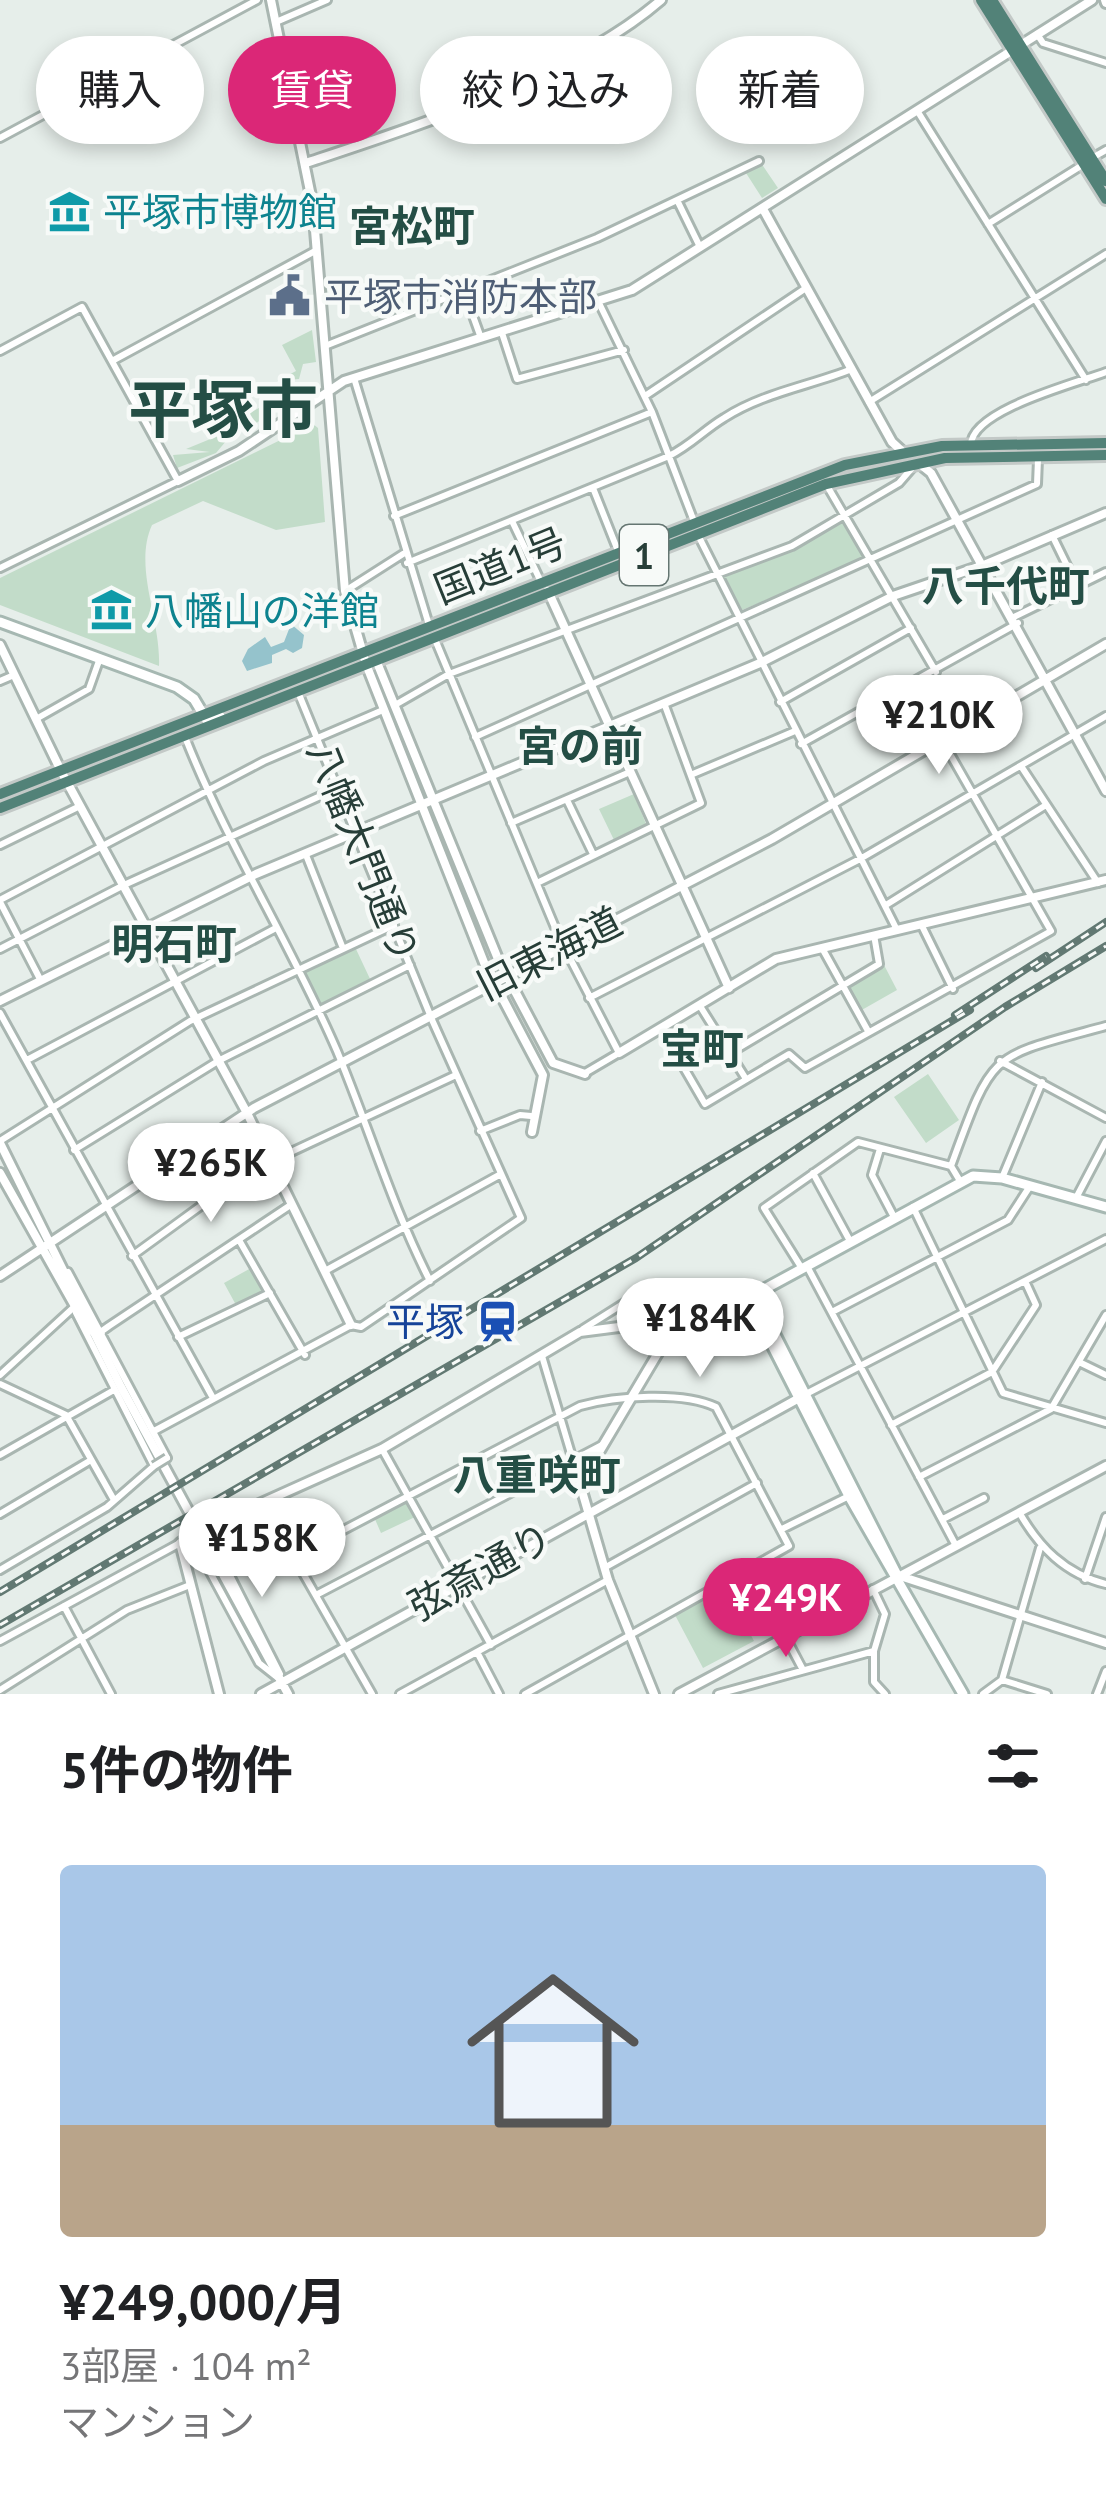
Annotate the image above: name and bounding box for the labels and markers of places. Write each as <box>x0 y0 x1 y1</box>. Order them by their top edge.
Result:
place label: 平塚市博物館 <box>103 186 337 237</box>
museum icon: 平塚市博物館 <box>46 188 92 234</box>
place label: 平塚市消防本部 <box>324 271 597 322</box>
public building icon: 平塚市消防本部 <box>267 273 313 319</box>
place label: 八幡山の洋館 <box>145 585 379 636</box>
museum icon: 八幡山の洋館 <box>88 587 134 633</box>
pin: ¥210K <box>855 675 1023 777</box>
pin: ¥265K <box>127 1123 295 1225</box>
pin: ¥184K <box>616 1278 784 1380</box>
place label: 平塚 <box>386 1296 464 1347</box>
station icon: 平塚 <box>475 1298 521 1344</box>
pin: ¥158K <box>178 1498 346 1600</box>
pin: ¥249K <box>702 1558 870 1660</box>

